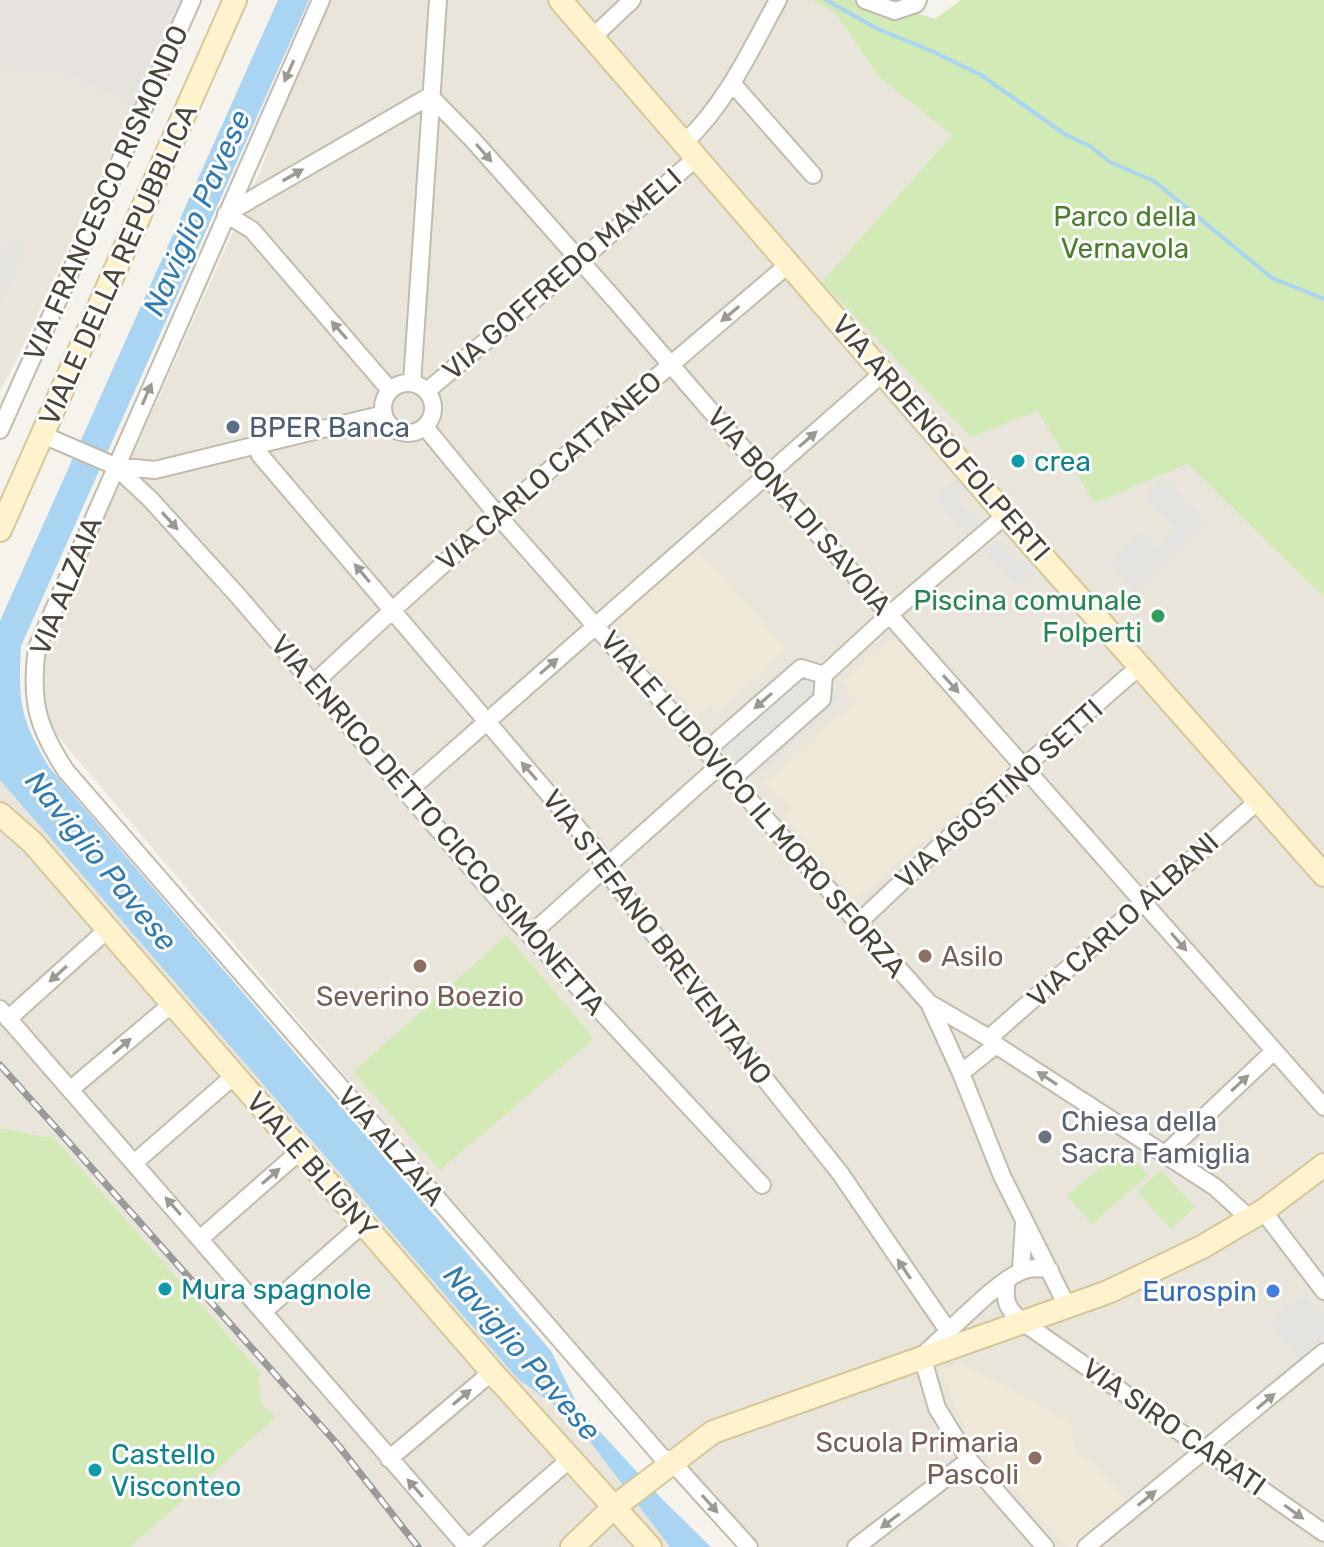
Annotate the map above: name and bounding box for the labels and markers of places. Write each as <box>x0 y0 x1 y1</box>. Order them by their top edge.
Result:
place label: BPER Banca <box>249 411 410 444</box>
marker: BPER Banca <box>224 418 242 436</box>
place label: crea <box>1034 445 1091 478</box>
marker: crea <box>1009 452 1027 470</box>
place label: Piscina comunale Folperti <box>913 584 1142 649</box>
marker: Piscina comunale Folperti <box>1149 607 1167 625</box>
place label: Asilo <box>941 940 1004 973</box>
marker: Asilo <box>916 947 934 965</box>
marker: Severino Boezio <box>411 957 429 975</box>
place label: Severino Boezio <box>316 980 524 1013</box>
place label: Chiesa della Sacra Famiglia <box>1061 1105 1250 1170</box>
marker: Chiesa della Sacra Famiglia <box>1036 1128 1054 1146</box>
place label: Mura spagnole <box>181 1273 371 1306</box>
place label: Eurospin <box>1142 1275 1257 1308</box>
marker: Mura spagnole <box>156 1280 174 1298</box>
marker: Eurospin <box>1264 1282 1282 1300</box>
place label: Scuola Primaria Pascoli <box>815 1426 1019 1491</box>
place label: Castello Visconteo <box>111 1438 241 1503</box>
marker: Scuola Primaria Pascoli <box>1026 1449 1044 1467</box>
marker: Castello Visconteo <box>86 1461 104 1479</box>

